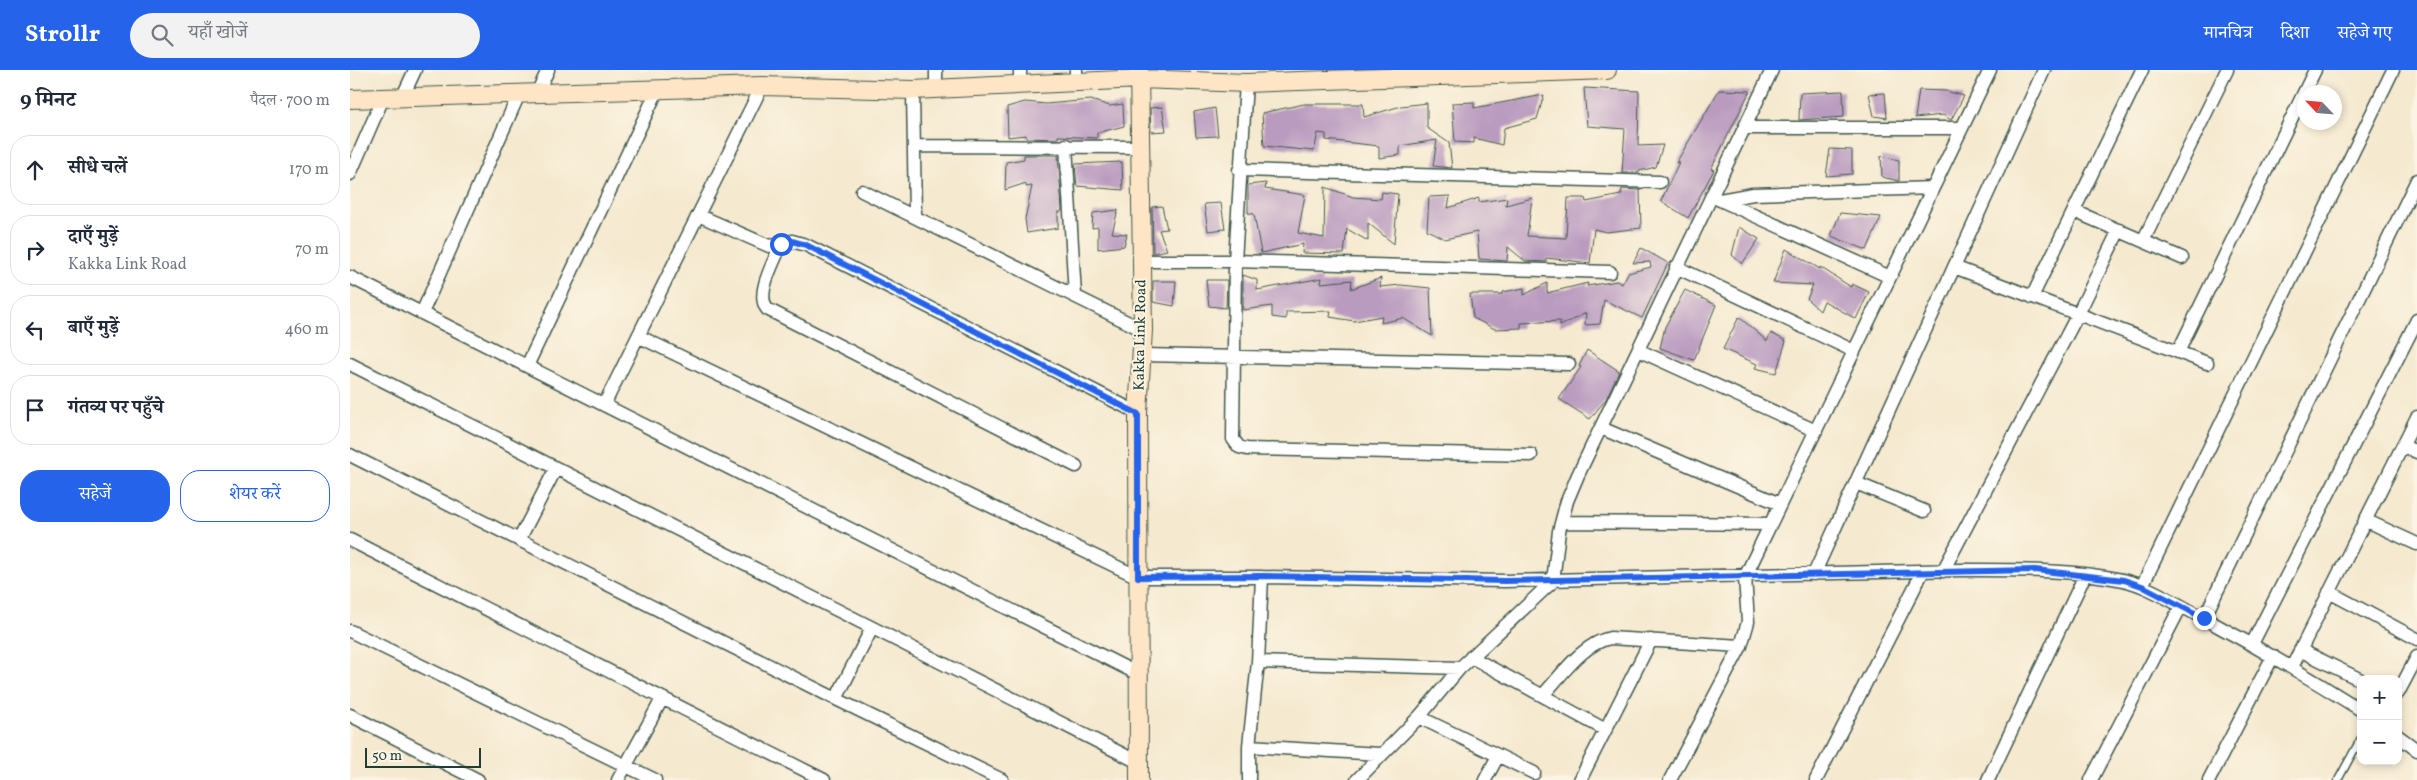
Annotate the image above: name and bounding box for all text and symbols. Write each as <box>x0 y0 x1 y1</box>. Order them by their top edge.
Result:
search box <box>130 13 480 58</box>
text: Strollr <box>25 18 100 52</box>
text: यहाँ खोजें <box>188 20 248 46</box>
icon: search <box>148 21 176 49</box>
text: मानचित्र <box>2204 21 2253 46</box>
text: दिशा <box>2281 21 2309 46</box>
text: सहेजे गए <box>2337 21 2392 46</box>
north arrow <box>2297 85 2342 130</box>
text: 9 मिनट <box>20 86 76 115</box>
text: पैदल · 700 m <box>250 90 330 112</box>
text: सीधे चलें <box>68 155 127 181</box>
icon: ahead <box>21 156 49 184</box>
text: 170 m <box>289 159 329 181</box>
text: दाएँ मुड़ें <box>68 224 118 250</box>
route start <box>770 233 793 256</box>
icon: right <box>21 236 49 264</box>
text: 70 m <box>295 239 329 261</box>
text: Kakka Link Road <box>68 254 187 276</box>
street label: Kakka Link Road <box>1130 279 1152 391</box>
text: बाएँ मुड़ें <box>68 315 119 341</box>
icon: left <box>21 316 49 344</box>
text: 460 m <box>285 319 329 341</box>
text: गंतव्य पर पहुँचे <box>68 395 163 421</box>
icon: arrive <box>21 396 49 424</box>
button: सहेजें <box>20 470 170 522</box>
button: शेयर करें <box>180 470 330 522</box>
route end <box>2193 607 2216 630</box>
map controls <box>2357 675 2402 765</box>
button: + <box>2357 675 2402 720</box>
button: − <box>2357 720 2402 765</box>
scale bar <box>365 745 481 768</box>
text: 50 m <box>372 747 402 766</box>

